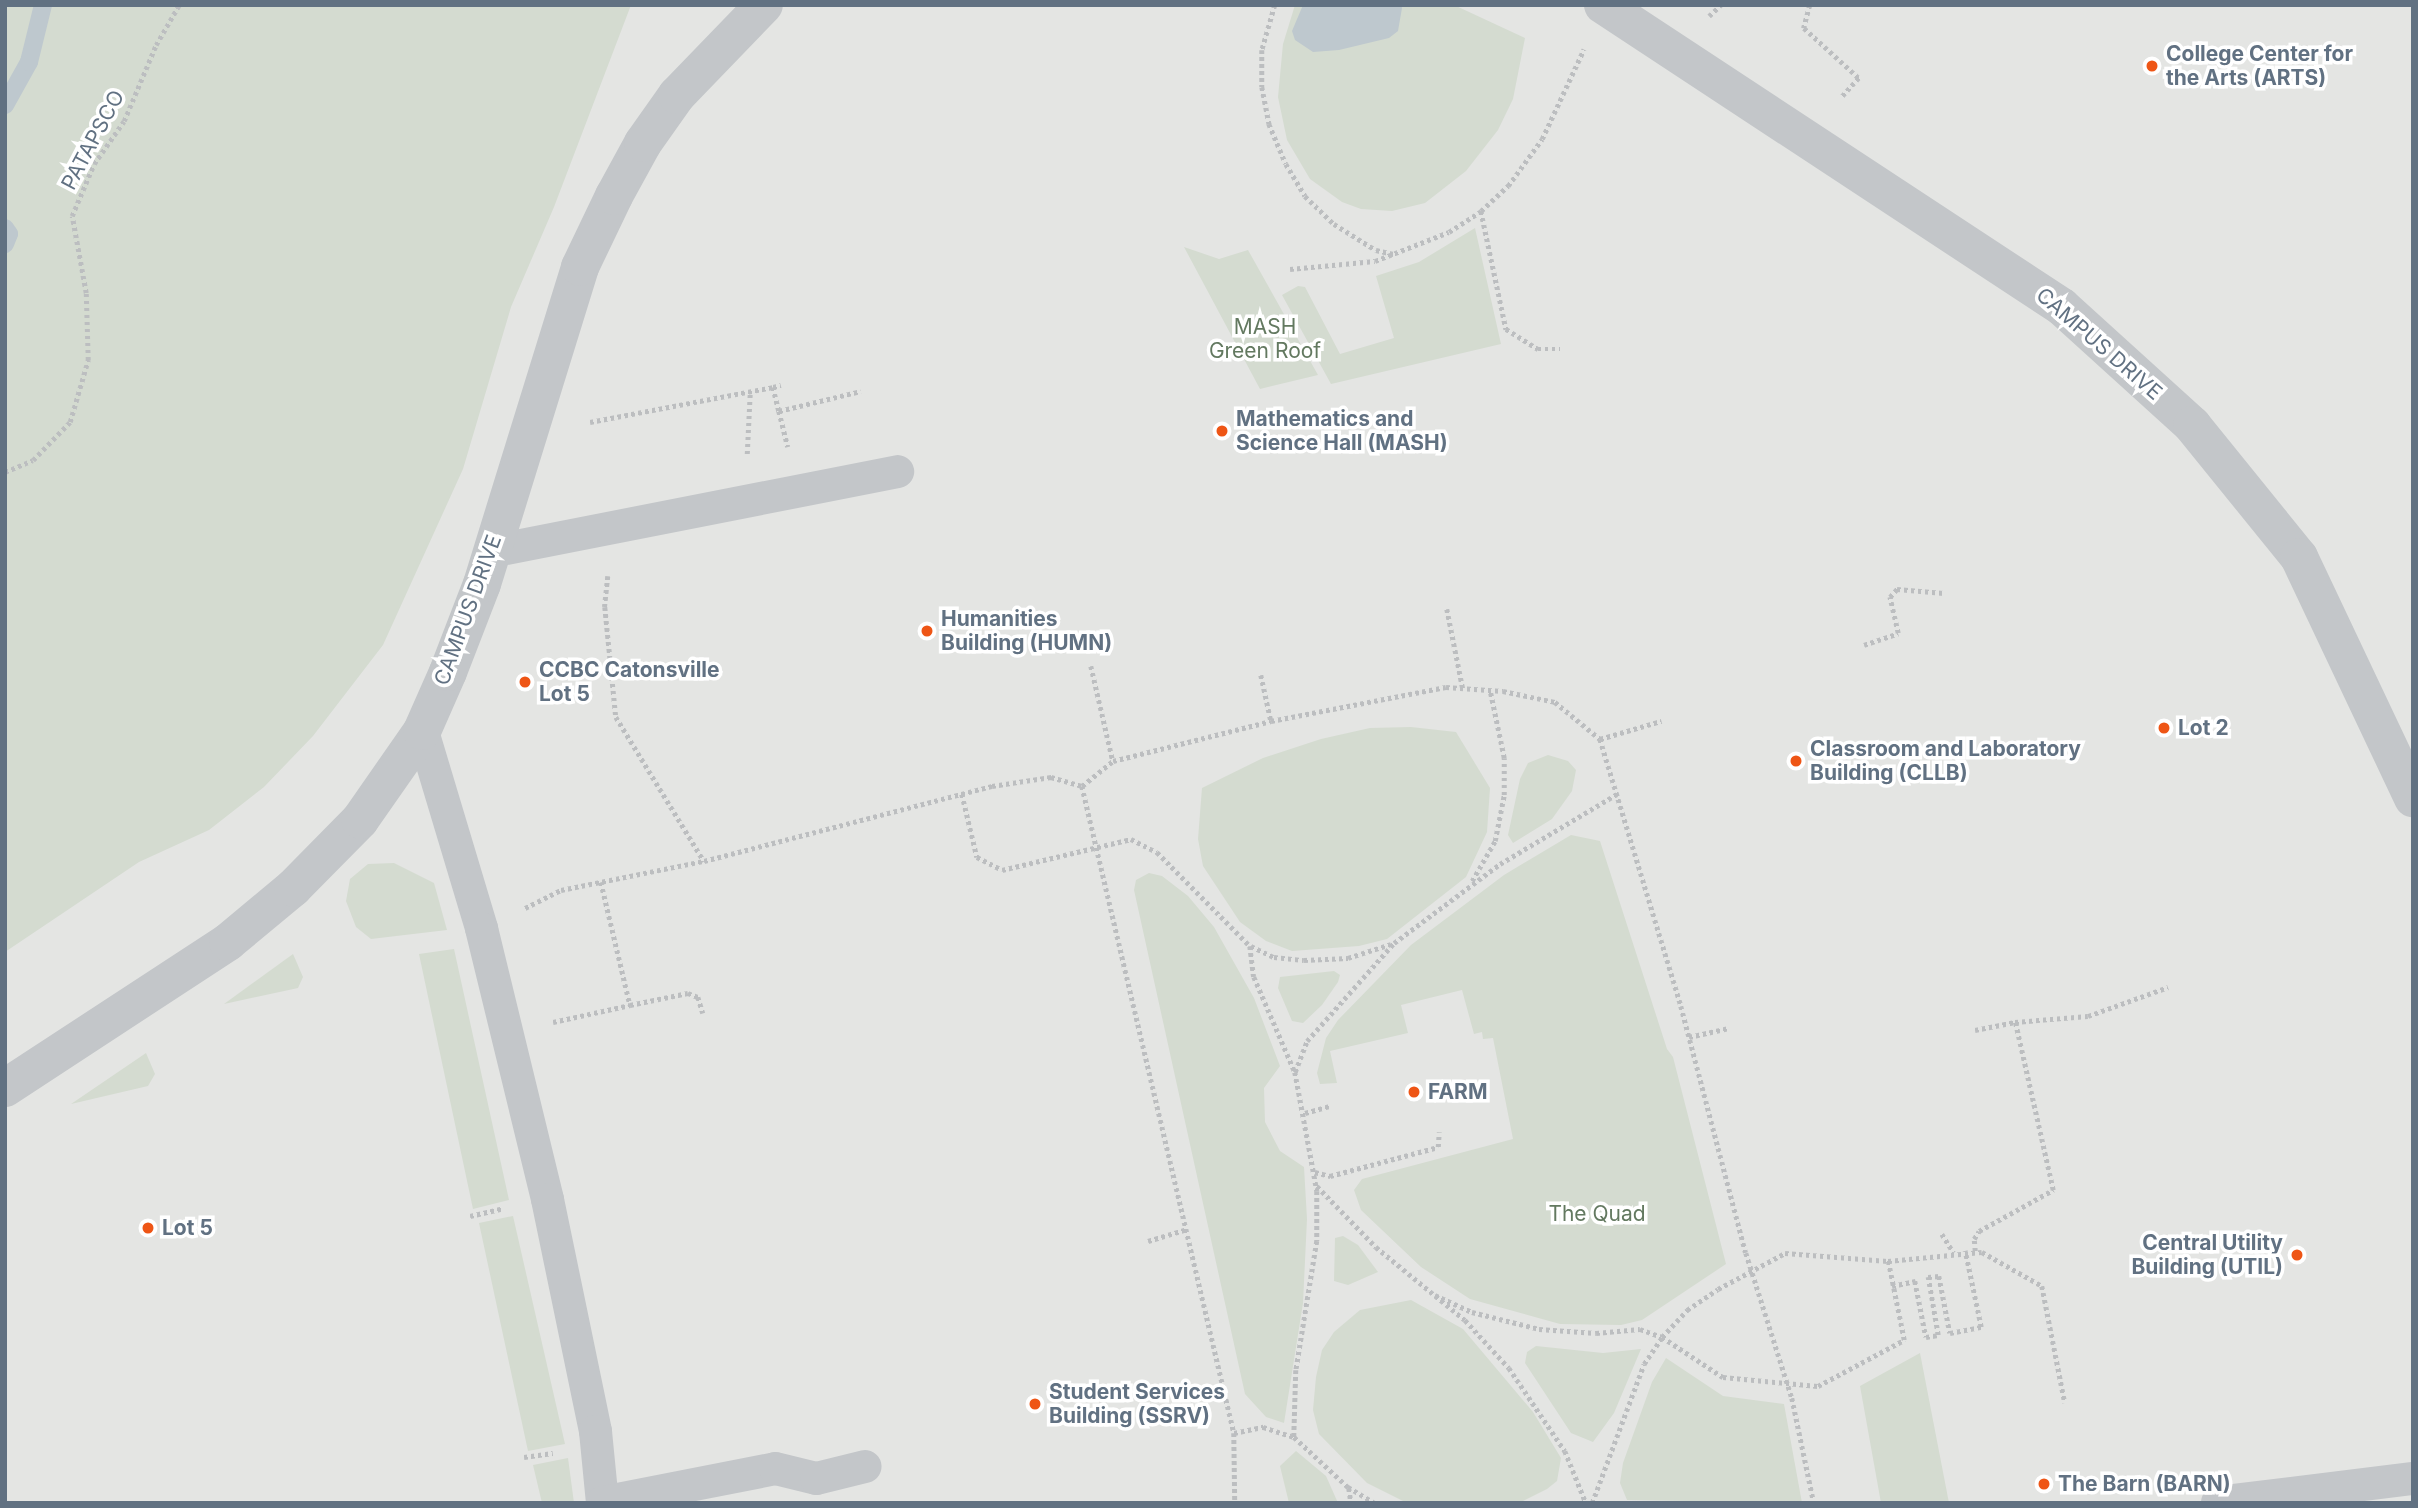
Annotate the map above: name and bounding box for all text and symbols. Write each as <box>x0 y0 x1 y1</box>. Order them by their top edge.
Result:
place label: College Center for the Arts (ARTS) <box>2166 41 2353 91</box>
marker: College Center for the Arts (ARTS) <box>2144 58 2160 74</box>
street label: PATAPSCO <box>56 86 130 194</box>
street label: CAMPUS DRIVE <box>2031 283 2167 405</box>
park label: MASH Green Roof <box>1209 314 1321 364</box>
place label: Mathematics and Science Hall (MASH) <box>1236 406 1448 456</box>
marker: Mathematics and Science Hall (MASH) <box>1214 423 1230 439</box>
street label: CAMPUS DRIVE <box>429 531 507 689</box>
place label: Humanities Building (HUMN) <box>941 606 1112 656</box>
marker: Humanities Building (HUMN) <box>919 623 935 639</box>
place label: CCBC Catonsville Lot 5 <box>539 657 720 707</box>
marker: CCBC Catonsville Lot 5 <box>517 674 533 690</box>
place label: Lot 2 <box>2178 715 2229 741</box>
marker: Lot 2 <box>2156 720 2172 736</box>
place label: Classroom and Laboratory Building (CLLB) <box>1810 736 2081 786</box>
marker: Classroom and Laboratory Building (CLLB) <box>1788 753 1804 769</box>
place label: FARM <box>1428 1079 1487 1105</box>
marker: FARM <box>1406 1084 1422 1100</box>
park label: The Quad <box>1548 1201 1646 1227</box>
place label: Lot 5 <box>162 1215 213 1241</box>
marker: Lot 5 <box>140 1220 156 1236</box>
place label: Central Utility Building (UTIL) <box>2131 1230 2283 1280</box>
marker: Central Utility Building (UTIL) <box>2289 1247 2305 1263</box>
place label: Student Services Building (SSRV) <box>1049 1379 1225 1429</box>
marker: Student Services Building (SSRV) <box>1027 1396 1043 1412</box>
place label: The Barn (BARN) <box>2058 1471 2231 1497</box>
marker: The Barn (BARN) <box>2036 1476 2052 1492</box>

